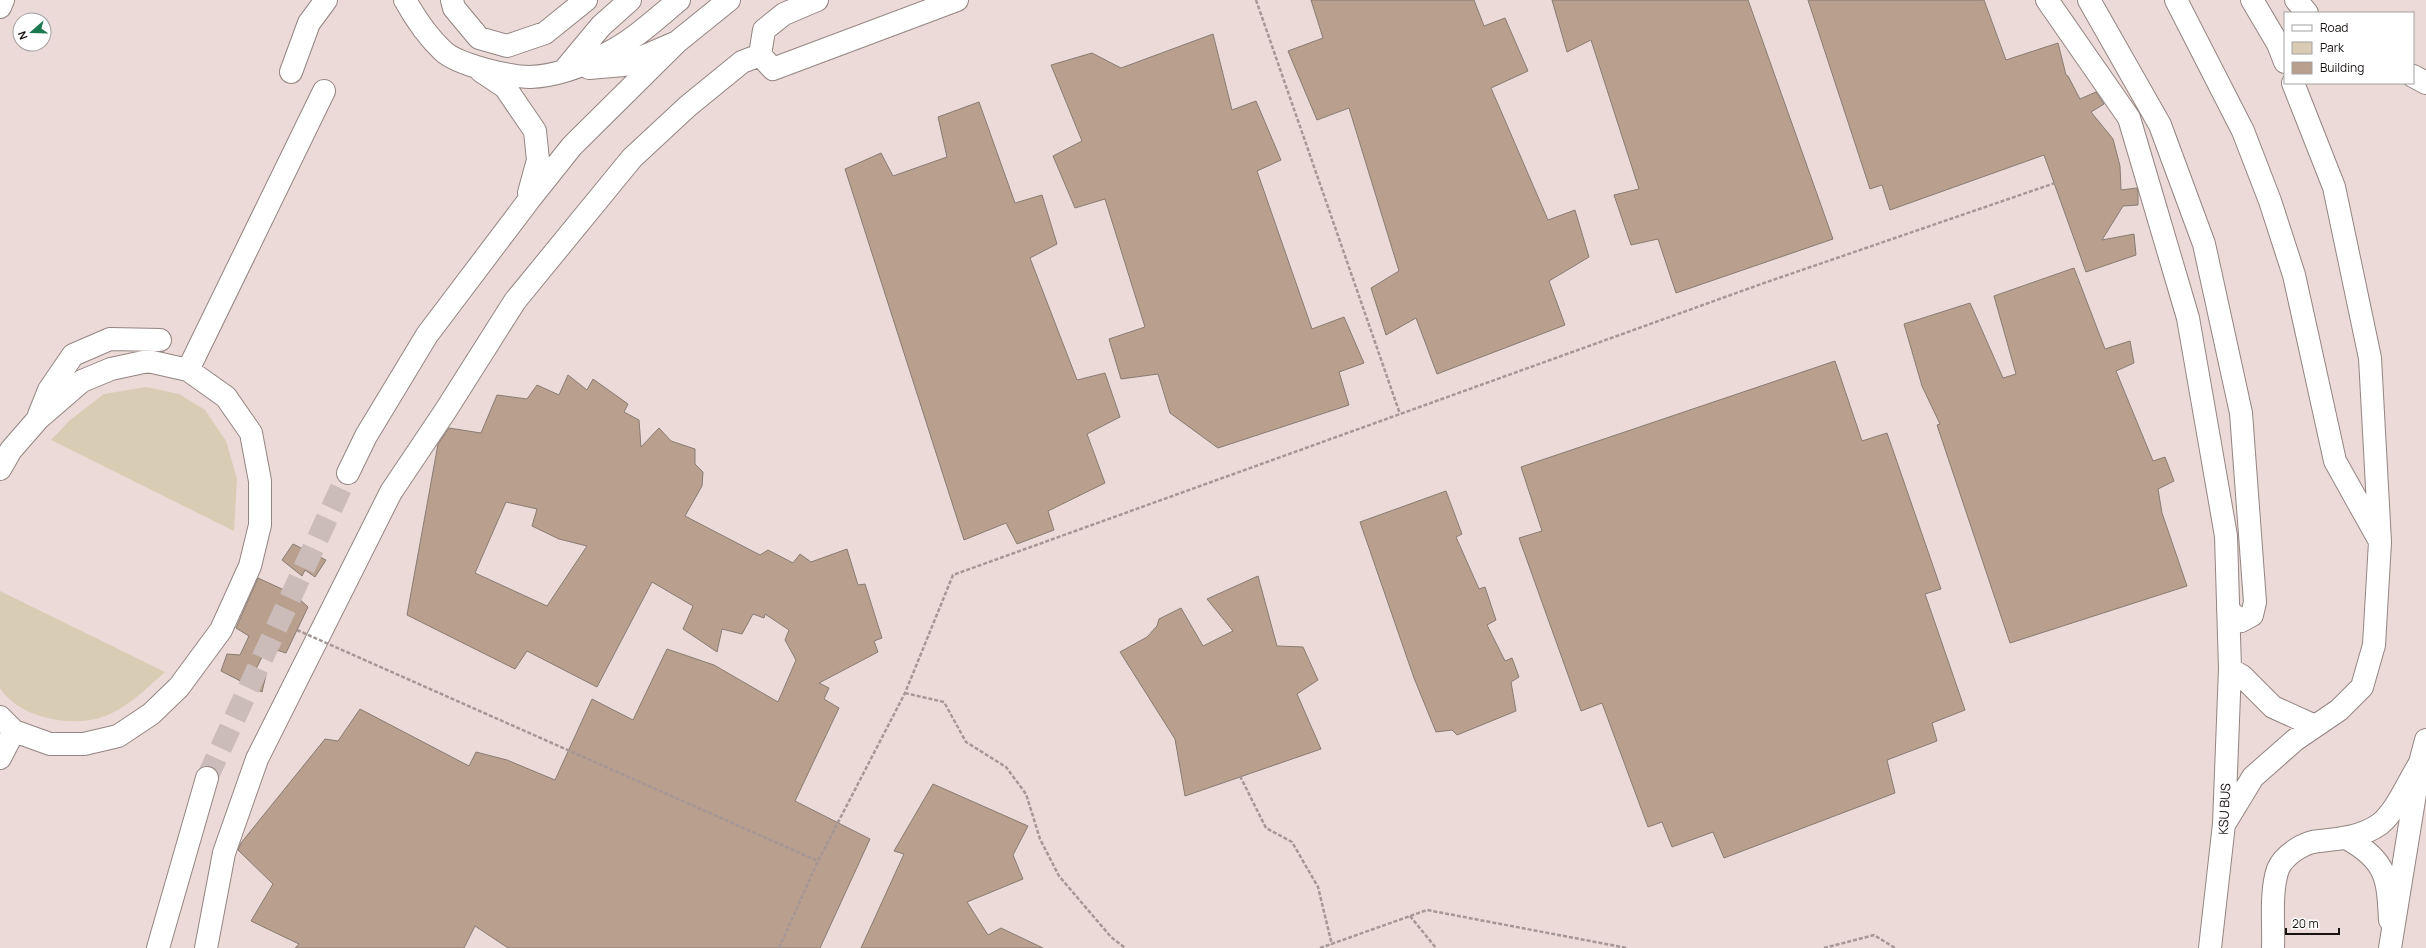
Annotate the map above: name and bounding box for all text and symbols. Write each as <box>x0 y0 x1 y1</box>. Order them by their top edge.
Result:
north arrow <box>12 12 52 52</box>
legend <box>2284 12 2414 84</box>
text: Road <box>2320 19 2348 36</box>
text: N <box>14 29 31 42</box>
text: Park <box>2320 39 2345 56</box>
text: Building <box>2320 59 2364 76</box>
street label: KSU BUS <box>2214 783 2234 835</box>
scale bar <box>2286 910 2339 936</box>
text: 20 m <box>2292 915 2319 932</box>

